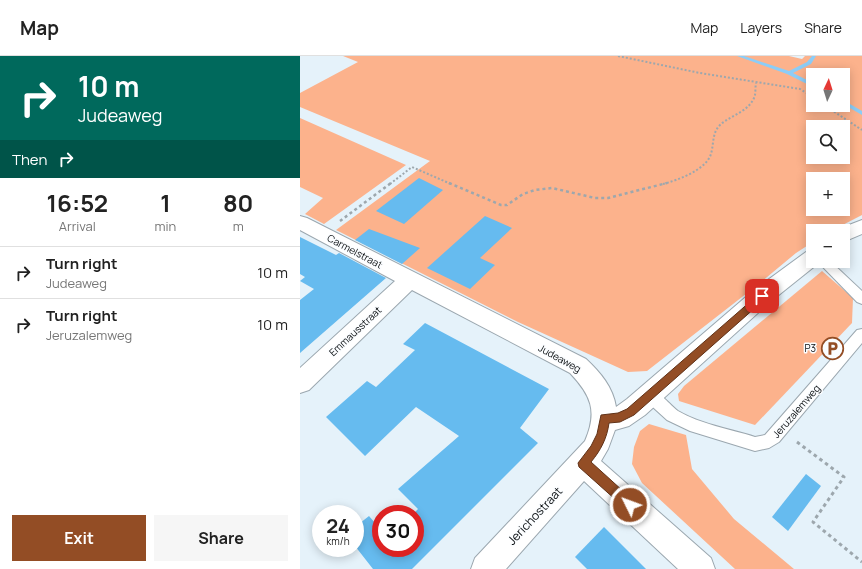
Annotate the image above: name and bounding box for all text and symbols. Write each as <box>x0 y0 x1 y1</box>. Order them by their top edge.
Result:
text: Map <box>20 15 59 41</box>
text: Map <box>690 18 718 37</box>
text: Layers <box>740 18 782 37</box>
text: Share <box>804 18 842 37</box>
text: 10 m <box>78 67 139 105</box>
north arrow <box>806 68 850 112</box>
map controls <box>806 68 850 268</box>
icon: right <box>12 72 64 124</box>
text: Judeaweg <box>78 103 162 127</box>
button: search <box>806 120 850 164</box>
icon: right <box>55 148 77 170</box>
text: Then <box>12 149 47 170</box>
button: + <box>806 172 850 216</box>
text: 16:52 <box>47 186 108 219</box>
text: 1 <box>160 186 171 219</box>
text: 80 <box>223 186 253 219</box>
text: Arrival <box>59 217 96 235</box>
text: min <box>155 217 176 235</box>
text: m <box>233 217 244 235</box>
button: − <box>806 224 850 268</box>
street label: Carmelstraat <box>325 231 385 271</box>
text: Turn right <box>46 253 117 274</box>
icon: right <box>12 262 34 284</box>
text: 10 m <box>257 262 288 283</box>
text: Judeaweg <box>46 274 107 292</box>
pin <box>745 279 779 313</box>
icon: arrive <box>751 285 773 307</box>
street label: Emmausstraat <box>326 303 384 359</box>
text: Turn right <box>46 305 117 326</box>
icon: right <box>12 314 34 336</box>
text: 10 m <box>257 314 288 335</box>
text: Jeruzalemweg <box>46 326 132 344</box>
parking icon: P3 <box>819 335 845 361</box>
street label: Judeaweg <box>536 341 584 376</box>
place label: P3 <box>804 341 816 355</box>
street label: Jeruzalemweg <box>769 381 823 441</box>
street label: Jerichostraat <box>503 483 566 548</box>
position arrow <box>609 484 651 526</box>
speed limit sign: 30 <box>372 505 424 557</box>
text: 24 <box>326 512 350 539</box>
button: Exit <box>12 515 146 561</box>
button: Share <box>154 515 288 561</box>
text: km/h <box>326 534 350 548</box>

